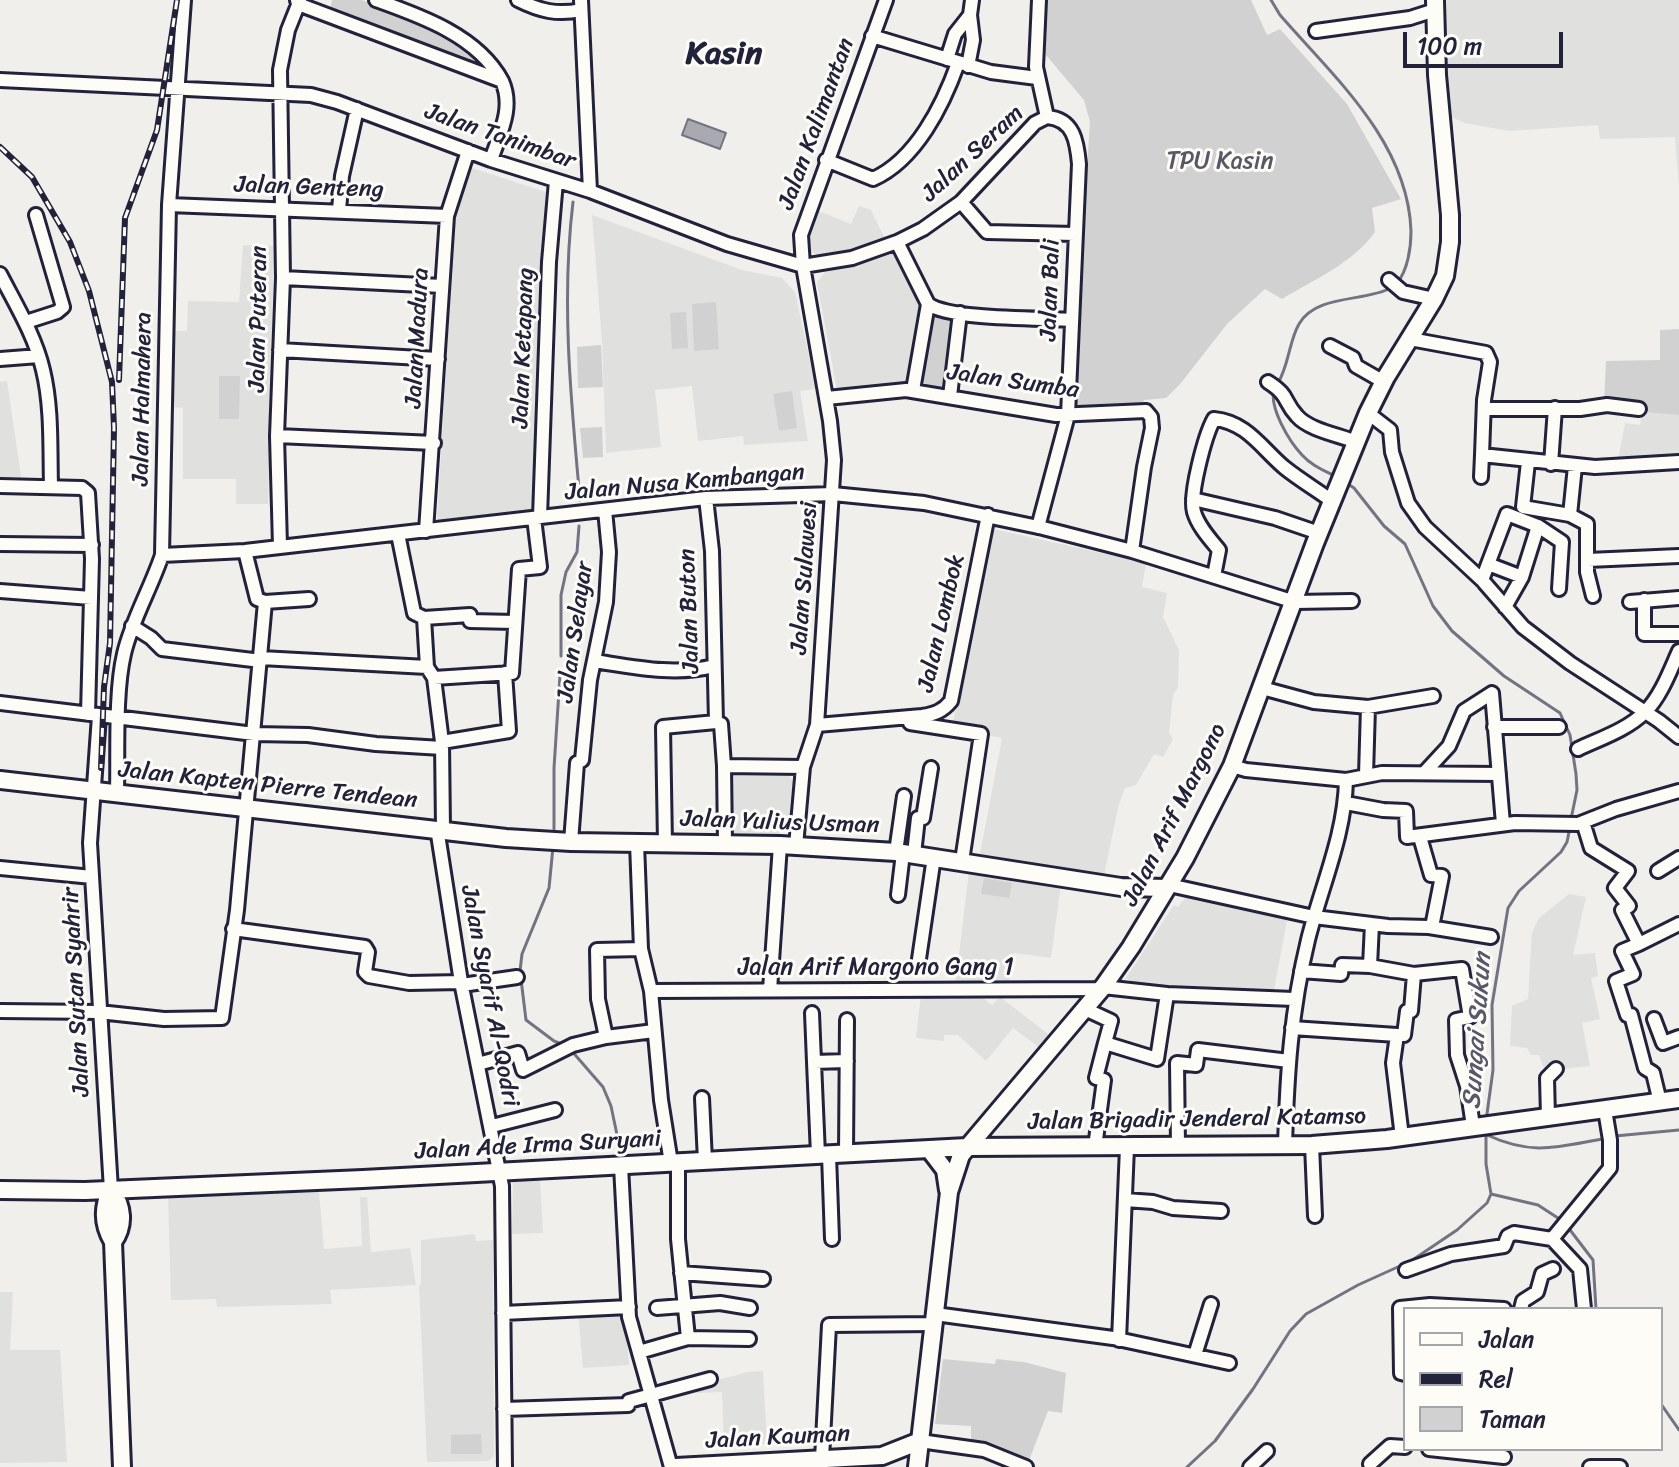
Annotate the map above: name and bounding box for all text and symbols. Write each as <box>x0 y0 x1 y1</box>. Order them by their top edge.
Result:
scale bar <box>1407 16 1567 66</box>
text: 100 m <box>1417 25 1482 67</box>
street label: Jalan Kalimantan <box>773 34 861 214</box>
district label: Kasin <box>686 36 762 74</box>
street label: Jalan Tanimbar <box>421 98 579 176</box>
street label: Jalan Seram <box>916 99 1030 209</box>
park label: TPU Kasin <box>1167 148 1273 176</box>
street label: Jalan Genteng <box>234 171 384 205</box>
street label: Jalan Bali <box>1035 239 1067 341</box>
street label: Jalan Puteran <box>243 245 275 393</box>
street label: Jalan Madura <box>400 267 436 409</box>
street label: Jalan Ketapang <box>507 267 541 429</box>
street label: Jalan Halmahera <box>127 312 159 486</box>
street label: Jalan Sumba <box>945 359 1081 405</box>
street label: Jalan Nusa Kambangan <box>564 458 806 508</box>
street label: Jalan Sulawesi <box>785 501 825 655</box>
street label: Jalan Buton <box>673 548 707 674</box>
street label: Jalan Lombok <box>912 551 972 695</box>
street label: Jalan Selayar <box>552 560 600 704</box>
street label: Jalan Arif Margono <box>1117 719 1233 911</box>
street label: Jalan Kapten Pierre Tendean <box>117 756 419 816</box>
street label: Jalan Yulius Usman <box>680 805 880 841</box>
street label: Jalan Syarif Al-Qodri <box>453 883 525 1109</box>
street label: Jalan Sutan Syahrir <box>57 887 97 1097</box>
water label: Sungai Sukun <box>1457 952 1499 1110</box>
street label: Jalan Arif Margono Gang 1 <box>738 954 1014 982</box>
street label: Jalan Brigadir Jenderal Katamso <box>1028 1103 1366 1137</box>
street label: Jalan Ade Irma Suryani <box>414 1125 662 1167</box>
legend <box>1403 1307 1663 1451</box>
text: Jalan <box>1479 1318 1534 1360</box>
text: Rel <box>1479 1358 1513 1400</box>
text: Taman <box>1479 1398 1546 1440</box>
street label: Jalan Kauman <box>705 1420 851 1456</box>

